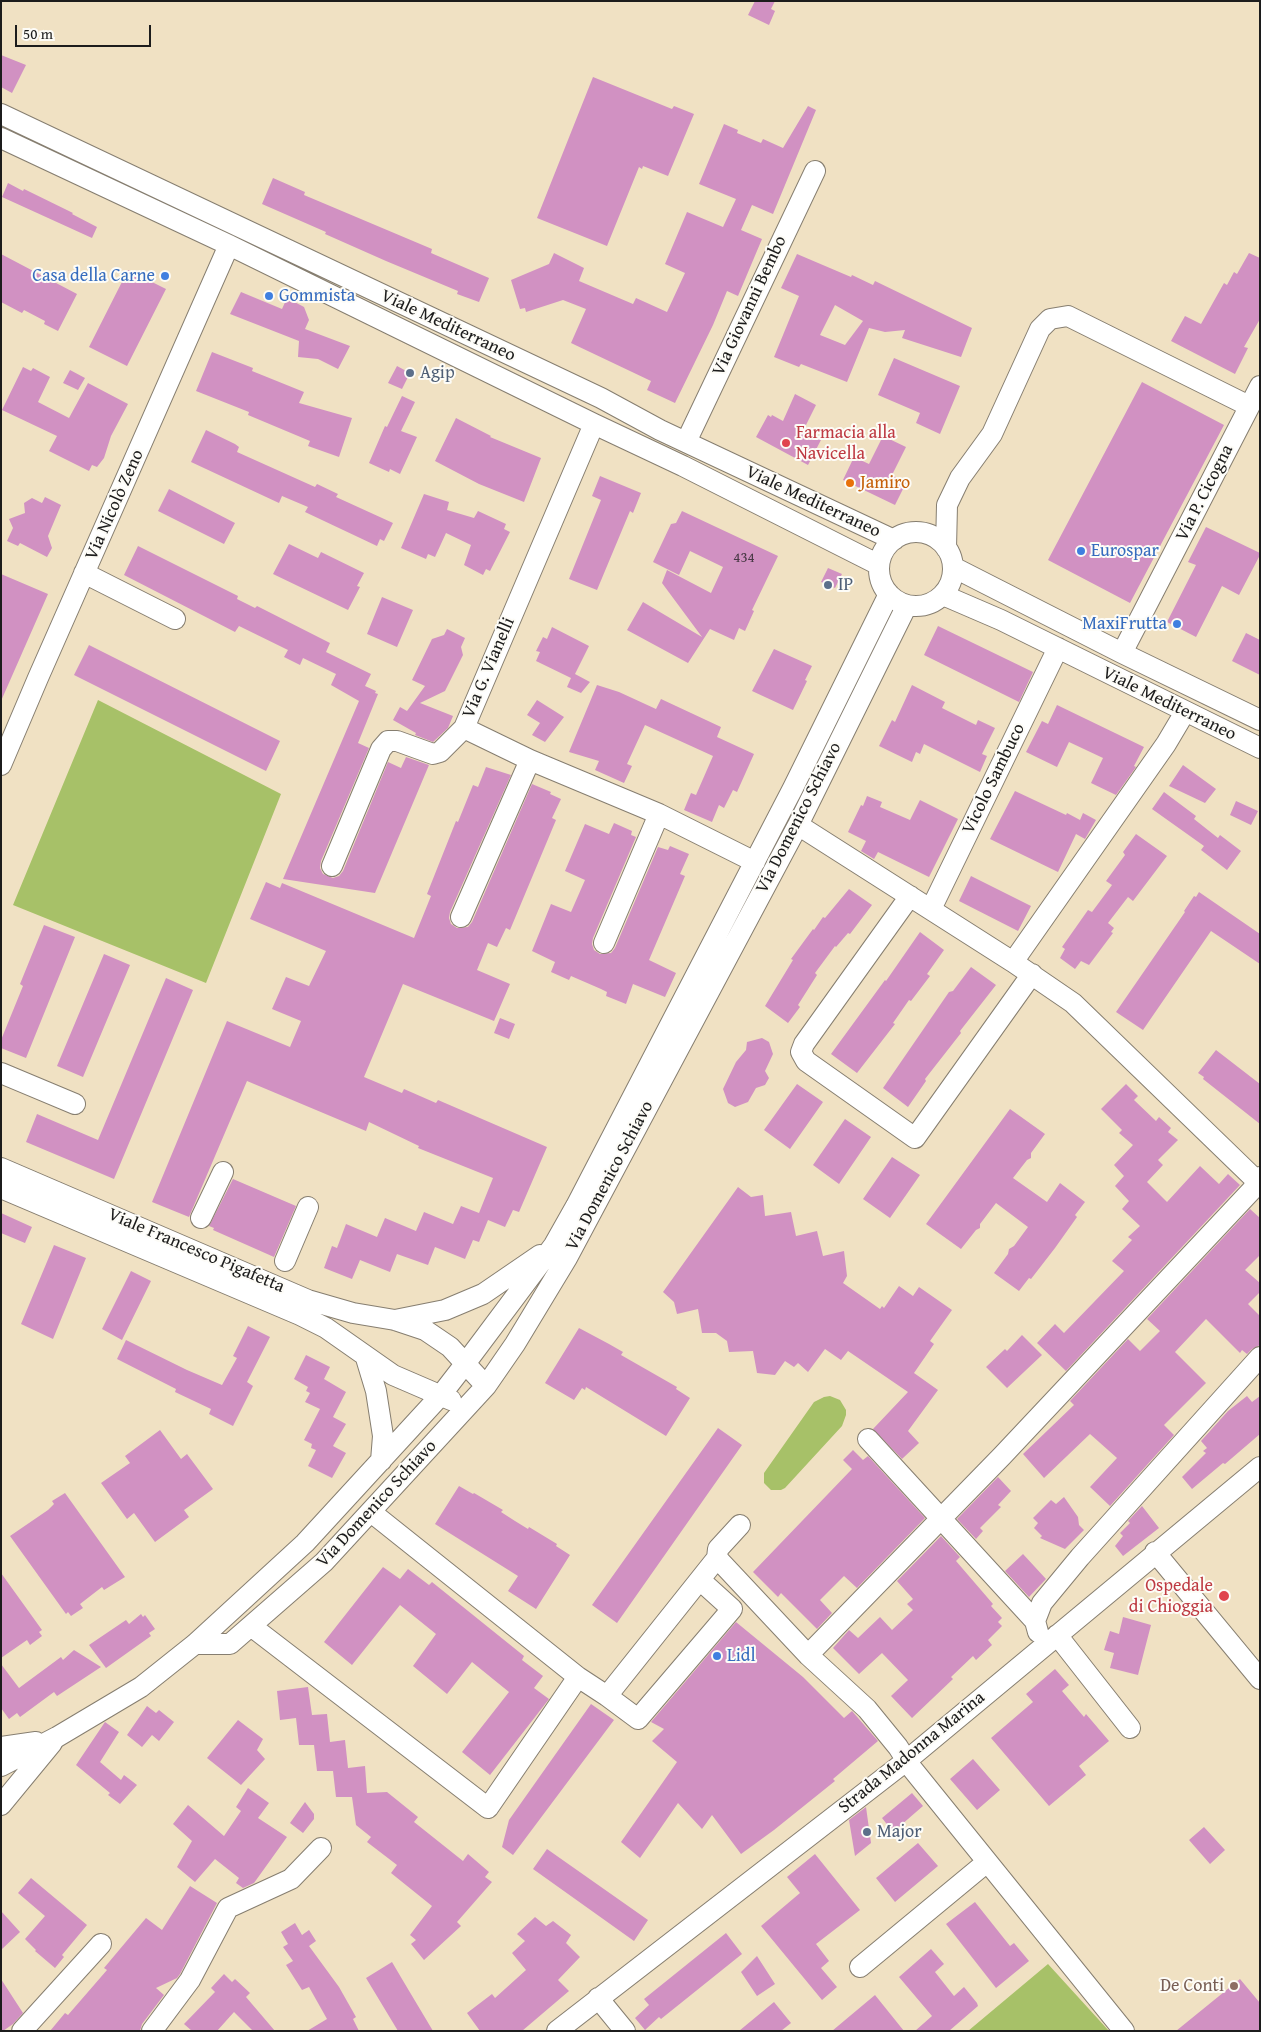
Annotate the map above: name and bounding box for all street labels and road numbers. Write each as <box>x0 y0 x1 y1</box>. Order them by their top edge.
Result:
street label: Via Giovanni Bembo <box>708 233 792 379</box>
street label: Viale Mediterraneo <box>377 285 519 367</box>
street label: Via P. Cicogna <box>1172 441 1238 545</box>
street label: Via Nicolò Zeno <box>81 446 149 564</box>
street label: Viale Mediterraneo <box>742 461 884 543</box>
street label: Via G. Vianelli <box>458 614 520 722</box>
street label: Viale Mediterraneo <box>1098 662 1240 746</box>
street label: Vicolo Sambuco <box>958 720 1030 838</box>
street label: Via Domenico Schiavo <box>752 739 846 897</box>
street label: Via Domenico Schiavo <box>561 1097 659 1255</box>
street label: Viale Francesco Pigafetta <box>104 1204 288 1298</box>
street label: Via Domenico Schiavo <box>312 1436 442 1572</box>
street label: Strada Madonna Marina <box>834 1687 990 1819</box>

